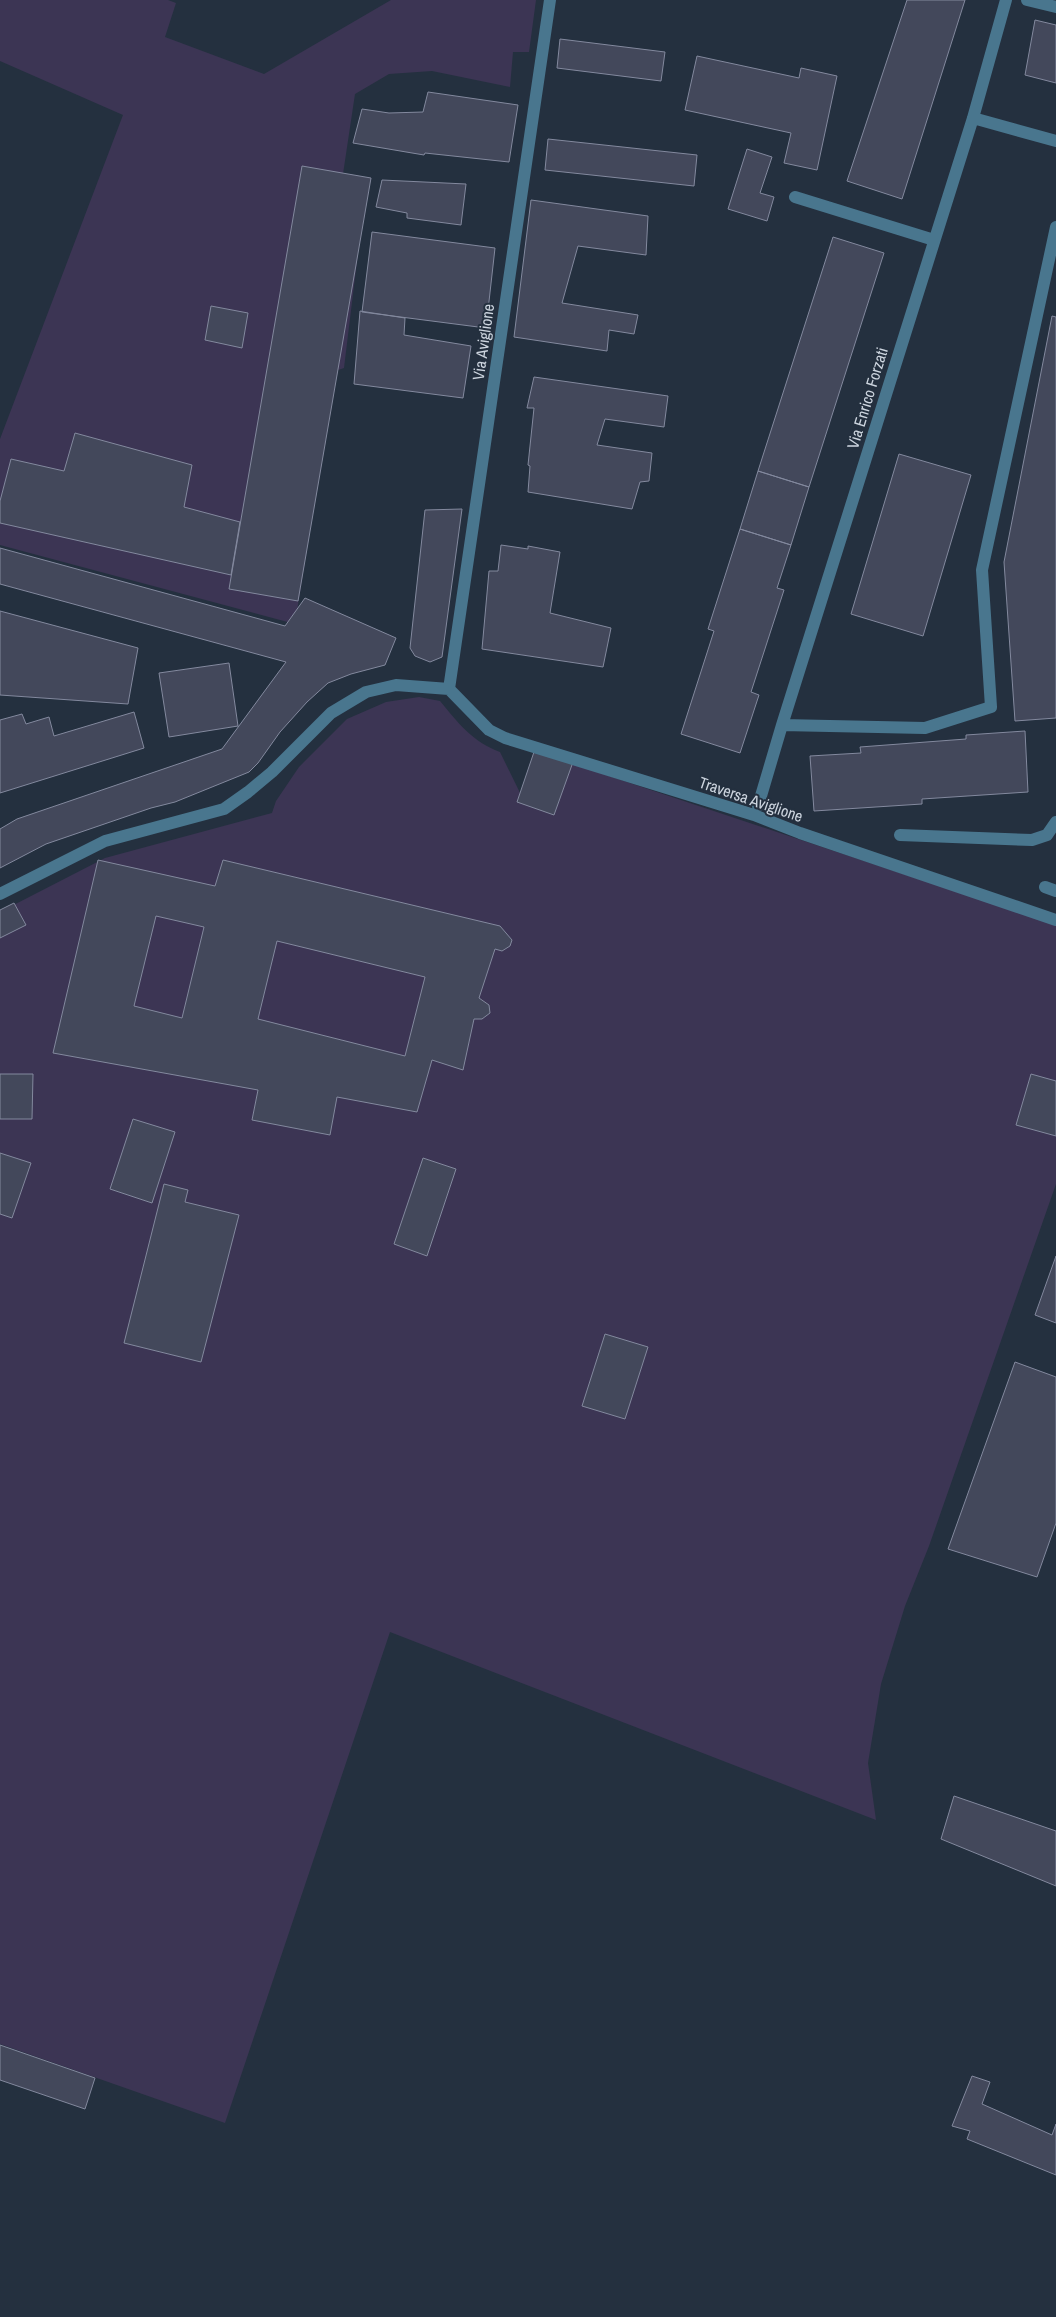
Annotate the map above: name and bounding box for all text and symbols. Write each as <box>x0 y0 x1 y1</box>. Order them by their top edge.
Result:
street label: Via Aviglione <box>467 302 499 382</box>
street label: Via Enrico Forzati <box>841 345 893 451</box>
street label: Traversa Aviglione <box>696 771 806 827</box>

